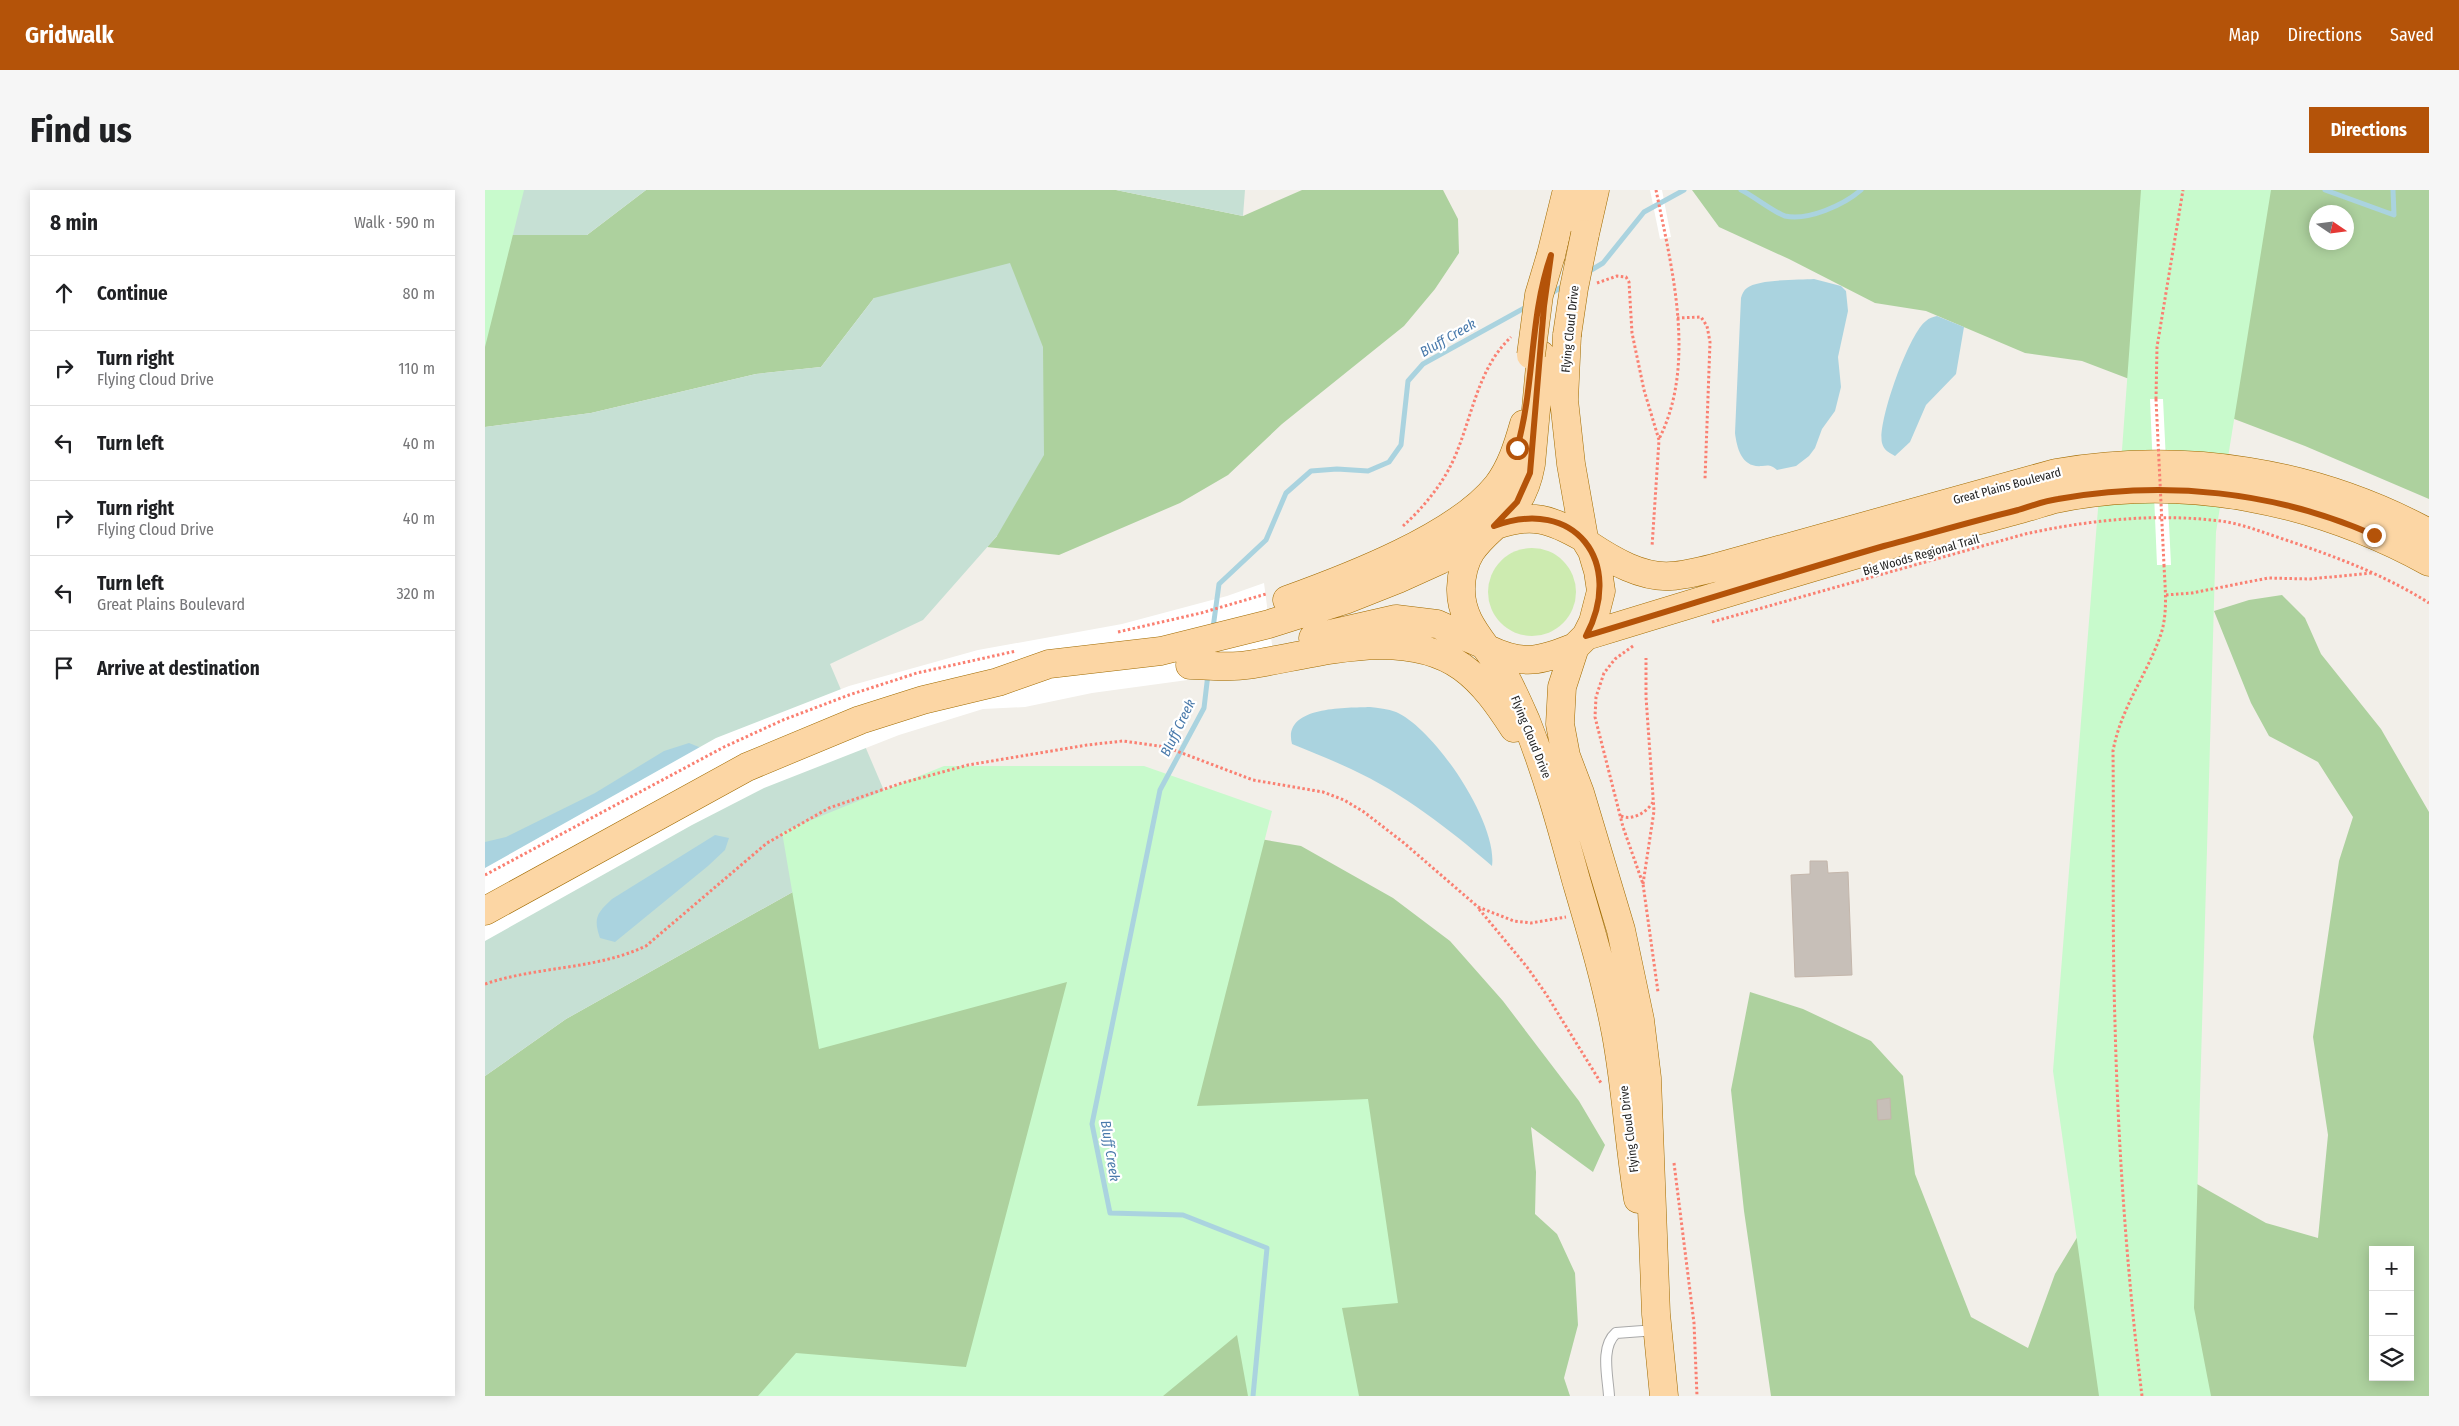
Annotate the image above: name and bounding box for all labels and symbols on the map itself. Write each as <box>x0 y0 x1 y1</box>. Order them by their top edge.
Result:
north arrow <box>2309 205 2354 250</box>
street label: Flying Cloud Drive <box>1558 285 1582 373</box>
water label: Bluff Creek <box>1417 315 1479 361</box>
route start <box>1506 437 1529 460</box>
street label: Great Plains Boulevard <box>1952 465 2062 507</box>
route end <box>2363 524 2386 547</box>
street label: Big Woods Regional Trail <box>1861 532 1981 578</box>
street label: Flying Cloud Drive <box>1508 694 1554 780</box>
water label: Bluff Creek <box>1157 697 1199 759</box>
street label: Flying Cloud Drive <box>1617 1085 1641 1173</box>
water label: Bluff Creek <box>1097 1119 1123 1183</box>

